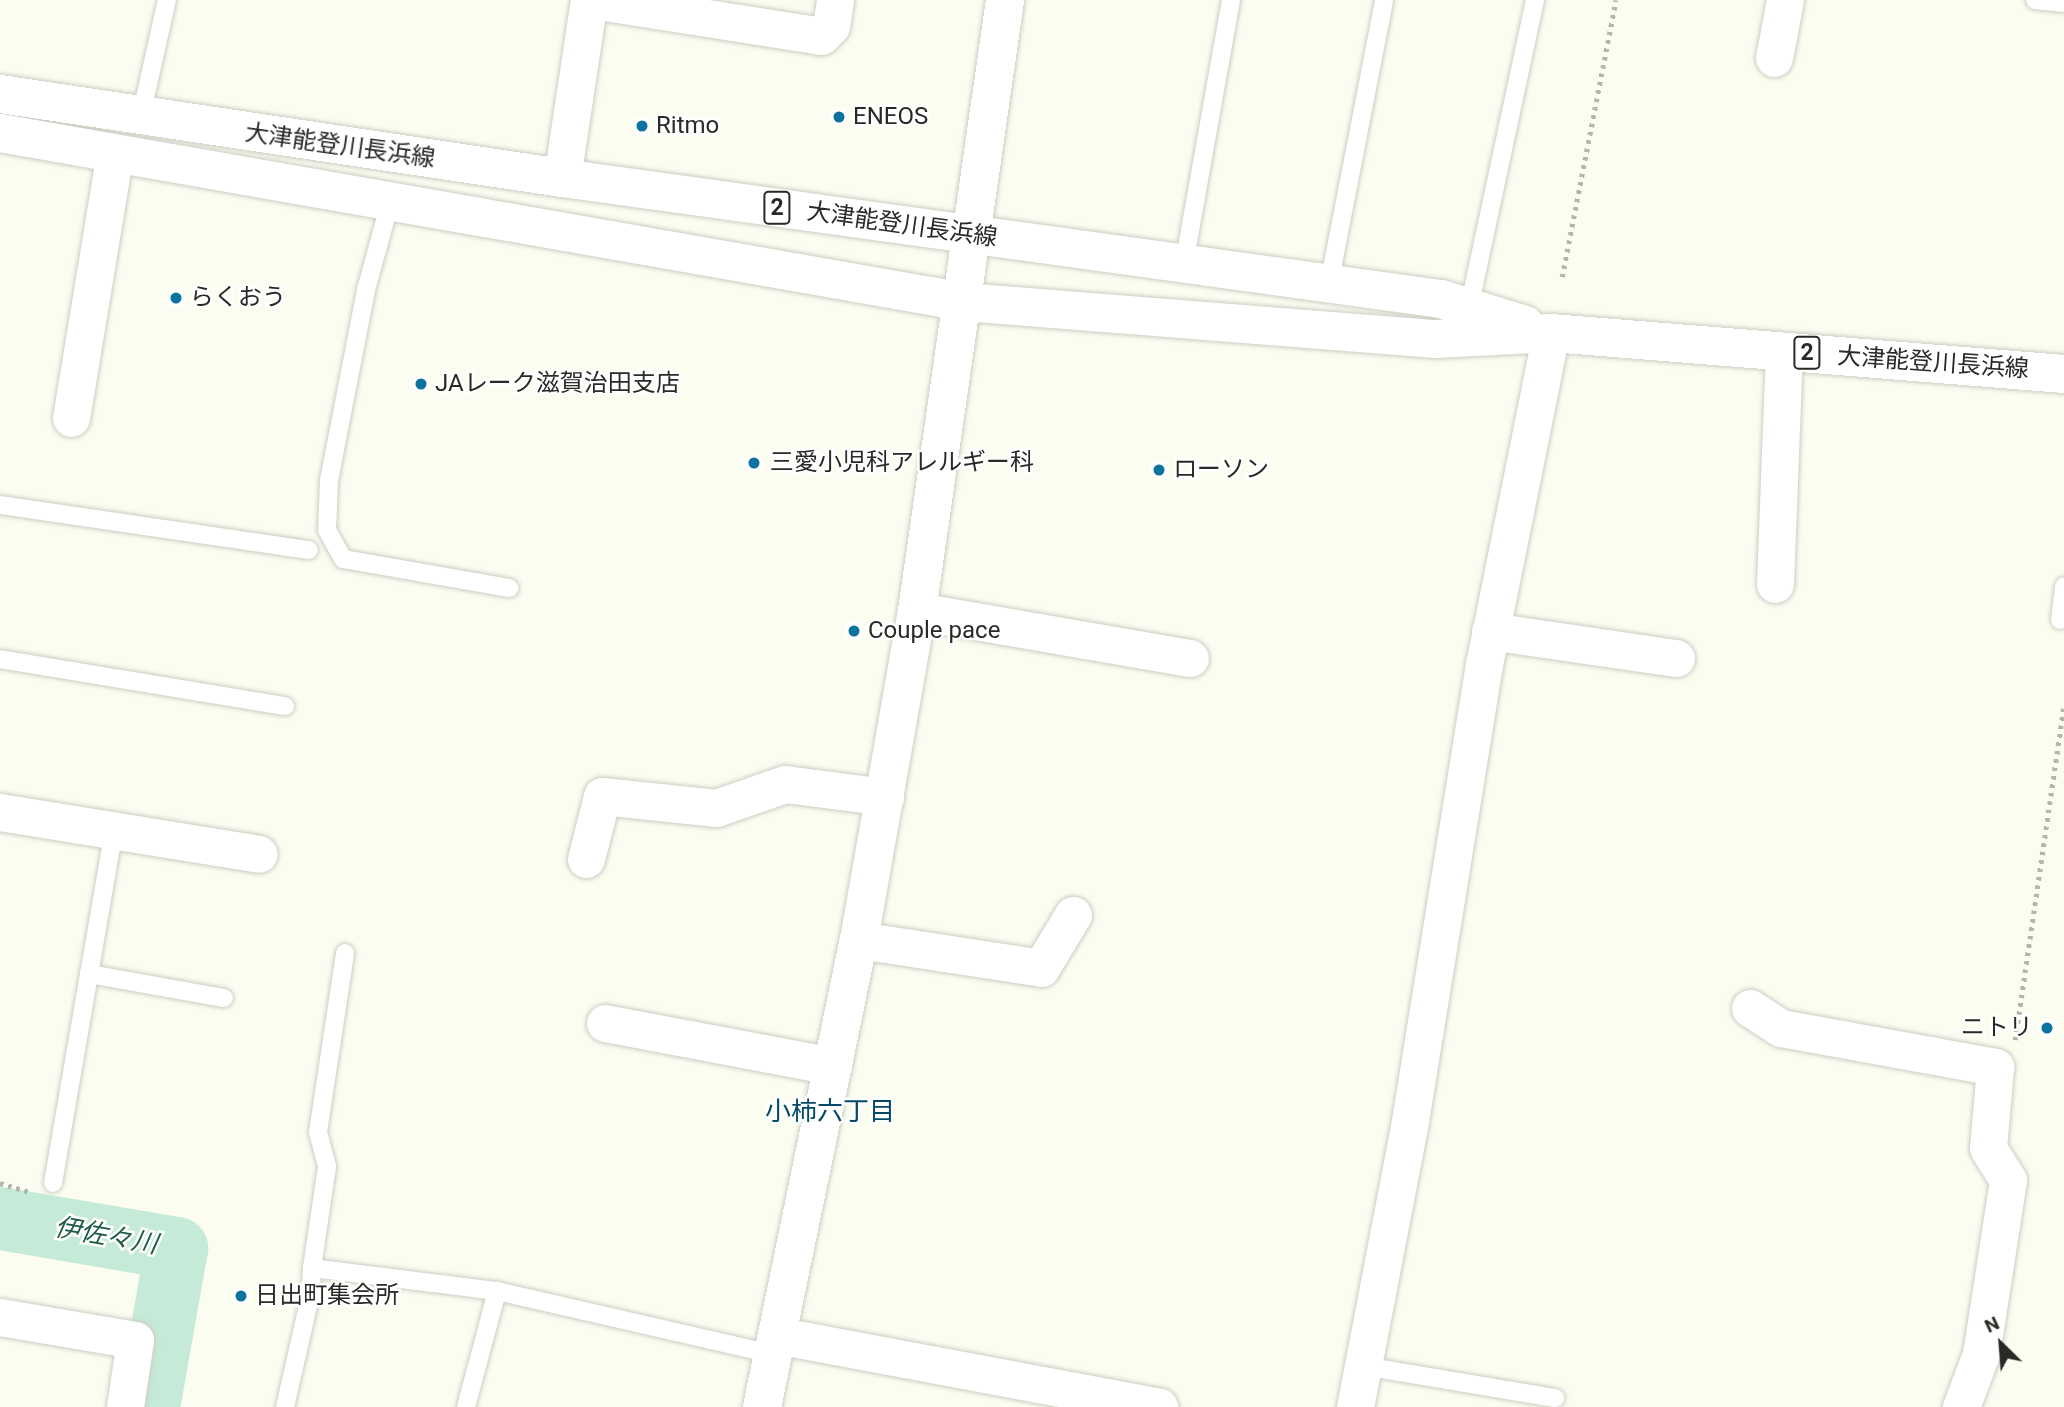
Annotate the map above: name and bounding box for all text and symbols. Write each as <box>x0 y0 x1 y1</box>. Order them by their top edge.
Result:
place label: ENEOS <box>853 103 928 131</box>
marker: ENEOS <box>831 109 847 125</box>
place label: Ritmo <box>656 112 719 140</box>
street label: 大津能登川長浜線 <box>243 118 437 174</box>
marker: Ritmo <box>634 118 650 134</box>
road number: 2 <box>763 188 791 228</box>
street label: 大津能登川長浜線 <box>805 197 999 253</box>
place label: らくおう <box>190 284 286 312</box>
marker: らくおう <box>168 290 184 306</box>
road number: 2 <box>1793 334 1821 372</box>
street label: 大津能登川長浜線 <box>1836 342 2030 384</box>
place label: JAレーク滋賀治田支店 <box>435 370 680 398</box>
marker: JAレーク滋賀治田支店 <box>413 376 429 392</box>
place label: 三愛小児科アレルギー科 <box>770 449 1034 477</box>
marker: 三愛小児科アレルギー科 <box>744 453 764 473</box>
place label: ローソン <box>1173 456 1269 484</box>
marker: ローソン <box>1151 462 1167 478</box>
place label: Couple pace <box>868 617 1000 645</box>
marker: Couple pace <box>846 623 862 639</box>
place label: ニトリ <box>1961 1014 2033 1042</box>
marker: ニトリ <box>2039 1020 2055 1036</box>
district label: 小柿六丁目 <box>765 1096 895 1128</box>
water label: 伊佐々川 <box>52 1212 160 1260</box>
place label: 日出町集会所 <box>255 1282 399 1310</box>
marker: 日出町集会所 <box>233 1288 249 1304</box>
north arrow <box>1966 1309 2036 1379</box>
text: N <box>1981 1311 2003 1338</box>

